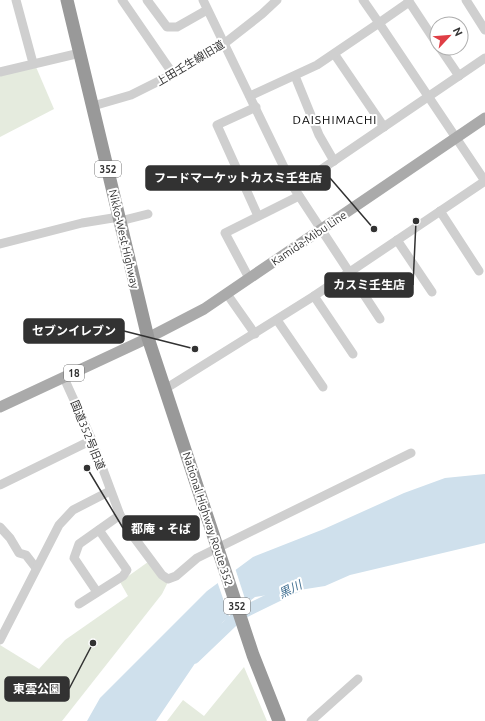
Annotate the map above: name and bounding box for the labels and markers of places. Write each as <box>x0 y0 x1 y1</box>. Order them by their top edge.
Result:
callout: フードマーケットカスミ壬生店 <box>146 166 330 190</box>
callout: カスミ壬生店 <box>325 273 413 297</box>
callout: セブンイレブン <box>24 319 124 343</box>
callout: 都庵・そば <box>123 516 199 540</box>
callout: 東雲公園 <box>5 677 69 701</box>

